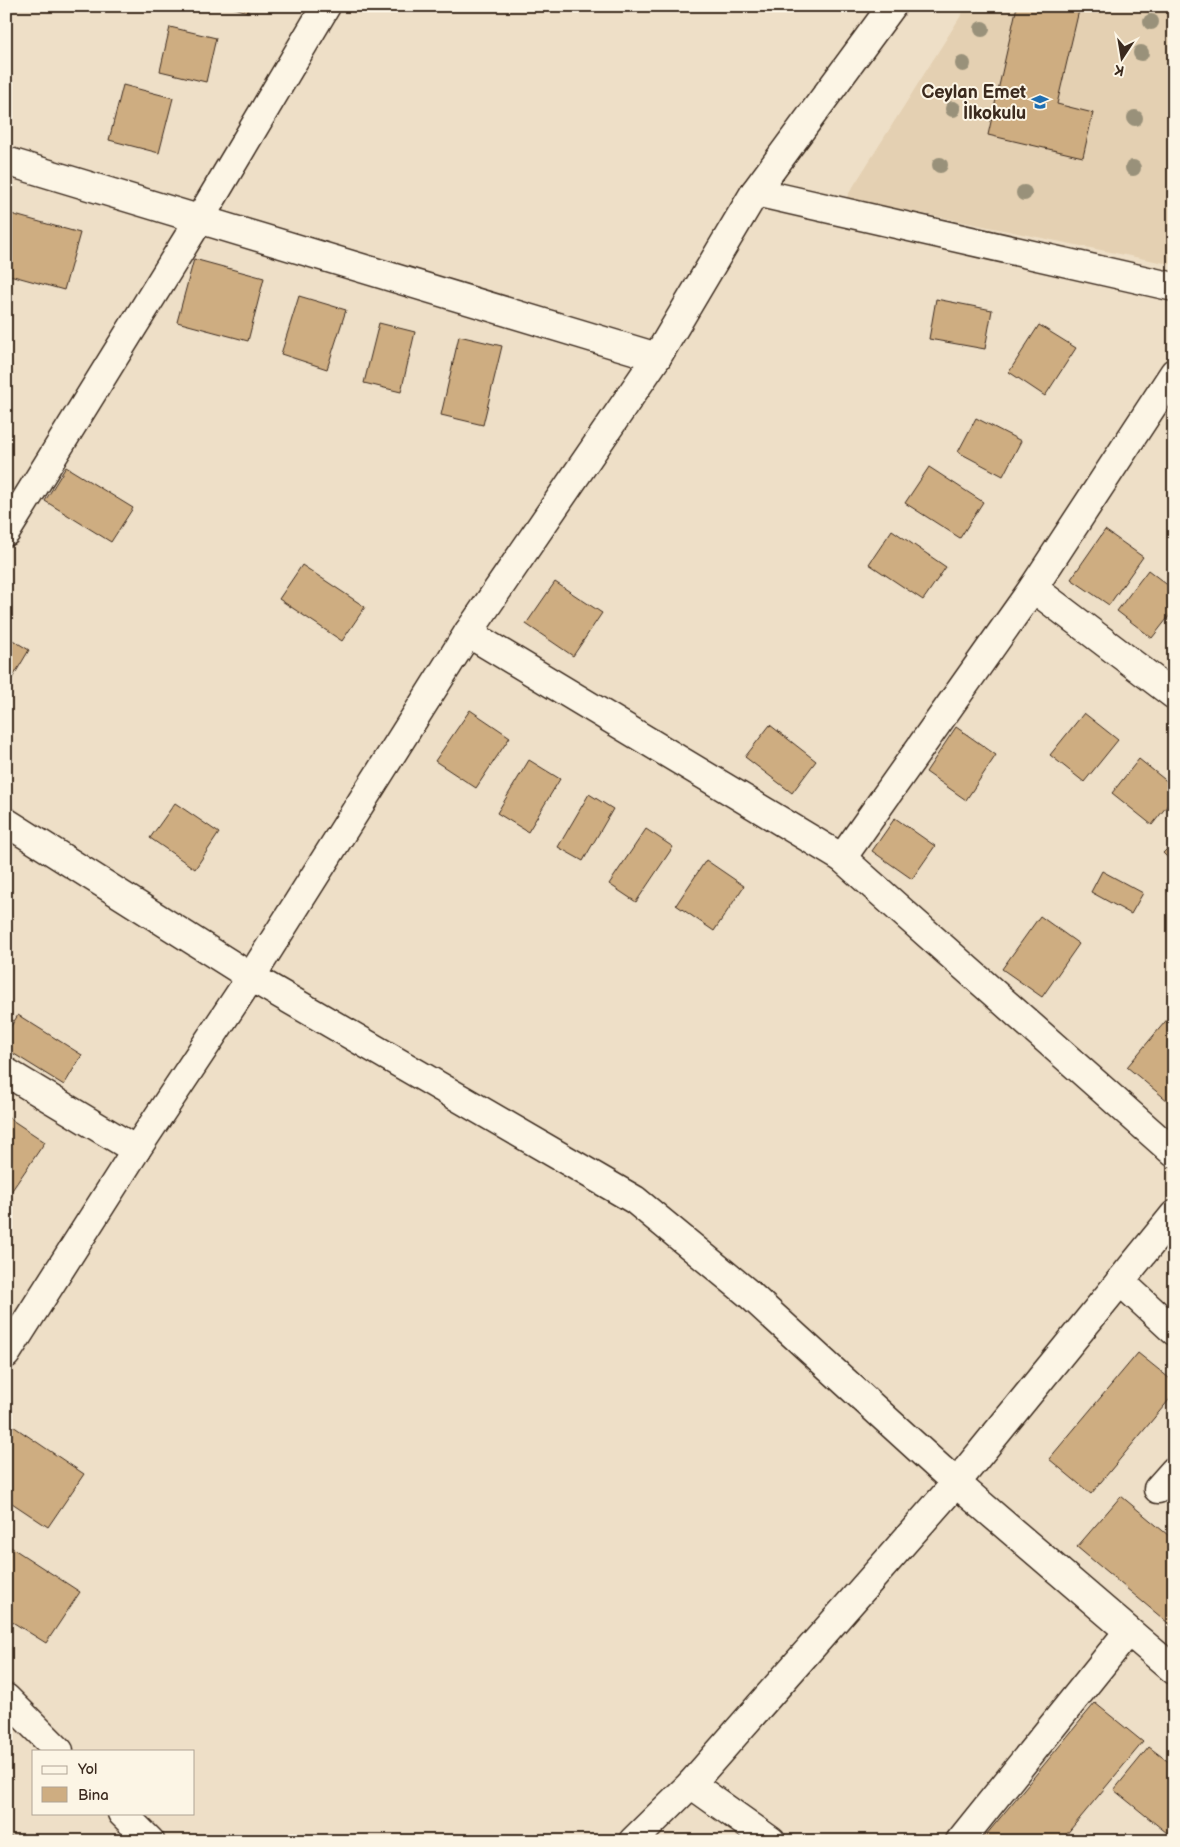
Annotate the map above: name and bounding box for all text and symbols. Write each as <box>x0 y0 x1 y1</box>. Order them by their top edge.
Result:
north arrow <box>1098 32 1148 82</box>
text: K <box>1113 61 1126 80</box>
place label: Ceylan Emet İlkokulu <box>921 82 1026 124</box>
school or university icon: Ceylan Emet İlkokulu <box>1030 92 1050 112</box>
legend <box>32 1750 195 1814</box>
text: Yol <box>77 1760 97 1779</box>
text: Bina <box>78 1786 109 1805</box>

